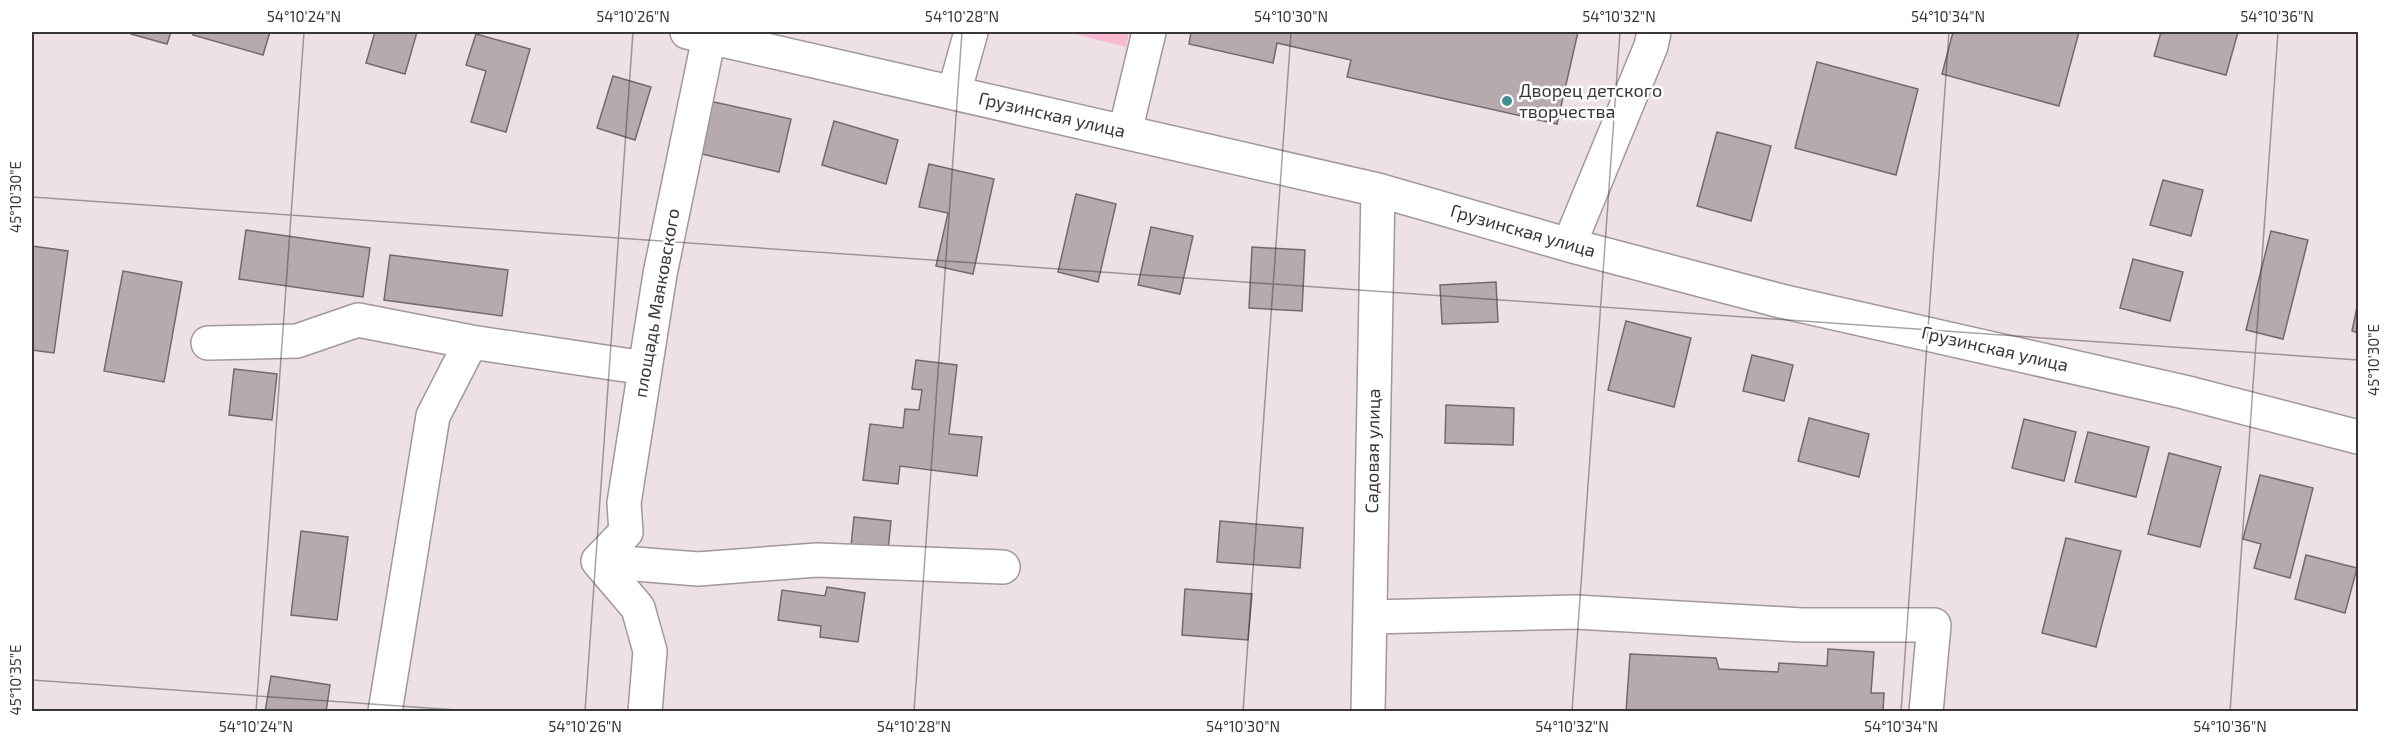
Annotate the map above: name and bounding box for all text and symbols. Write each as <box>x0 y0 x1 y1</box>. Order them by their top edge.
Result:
text: 54°10'24"N <box>267 7 341 25</box>
text: 54°10'26"N <box>596 7 670 25</box>
text: 54°10'28"N <box>925 7 999 25</box>
text: 54°10'30"N <box>1254 7 1328 25</box>
text: 54°10'32"N <box>1582 7 1656 25</box>
text: 54°10'34"N <box>1911 7 1985 25</box>
text: 54°10'36"N <box>2240 7 2314 25</box>
place label: Дворец детского творчества <box>1519 79 1662 122</box>
street label: Грузинская улица <box>977 86 1128 142</box>
marker: Дворец детского творчества <box>1500 94 1514 108</box>
text: 45°10'30"E <box>6 161 24 233</box>
street label: Грузинская улица <box>1448 199 1598 261</box>
street label: площадь Маяковского <box>629 206 684 399</box>
street label: Грузинская улица <box>1920 320 2071 376</box>
text: 45°10'30"E <box>2364 324 2382 396</box>
street label: Садовая улица <box>1360 388 1384 514</box>
text: 45°10'35"E <box>6 645 24 715</box>
text: 54°10'24"N <box>219 717 293 735</box>
text: 54°10'26"N <box>548 717 622 735</box>
text: 54°10'28"N <box>877 717 951 735</box>
text: 54°10'30"N <box>1206 717 1280 735</box>
text: 54°10'32"N <box>1535 717 1609 735</box>
text: 54°10'34"N <box>1864 717 1938 735</box>
text: 54°10'36"N <box>2193 717 2267 735</box>

